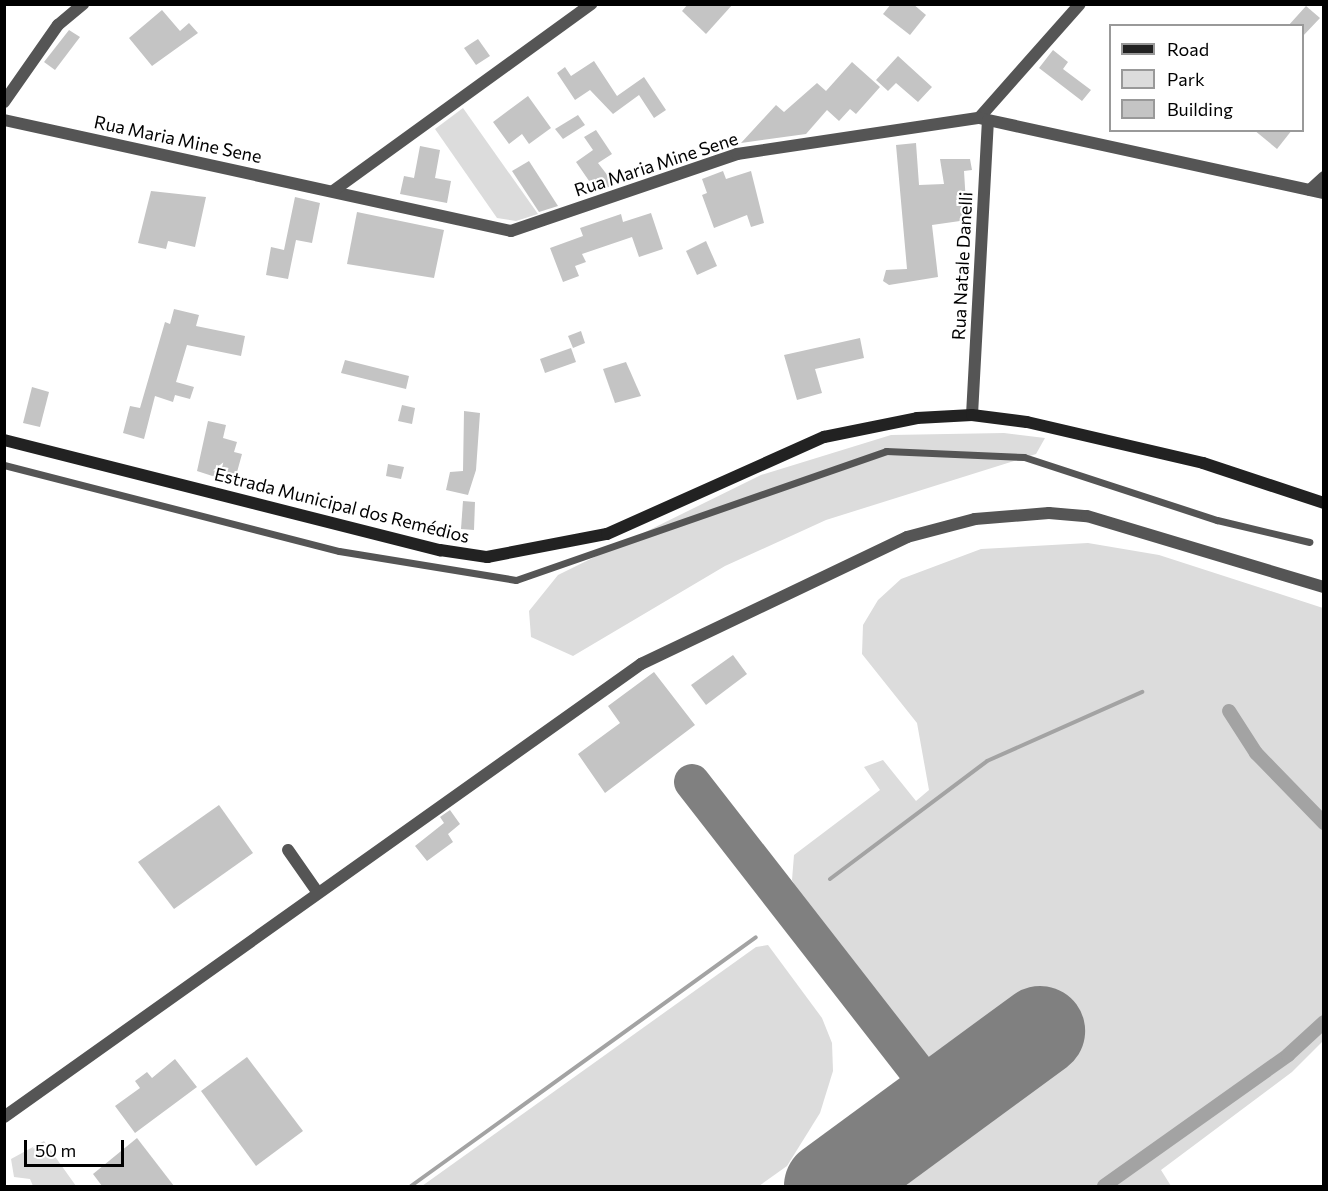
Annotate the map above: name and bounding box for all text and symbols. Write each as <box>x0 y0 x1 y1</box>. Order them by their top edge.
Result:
legend <box>1109 24 1304 132</box>
text: Road <box>1167 38 1209 60</box>
text: Park <box>1167 68 1205 90</box>
text: Building <box>1167 98 1233 120</box>
street label: Rua Maria Mine Sene <box>92 111 264 167</box>
street label: Rua Maria Mine Sene <box>571 127 741 201</box>
street label: Rua Natale Danelli <box>947 191 977 341</box>
street label: Estrada Municipal dos Remédios <box>212 463 472 547</box>
scale bar <box>27 1128 128 1166</box>
text: 50 m <box>35 1139 76 1161</box>

